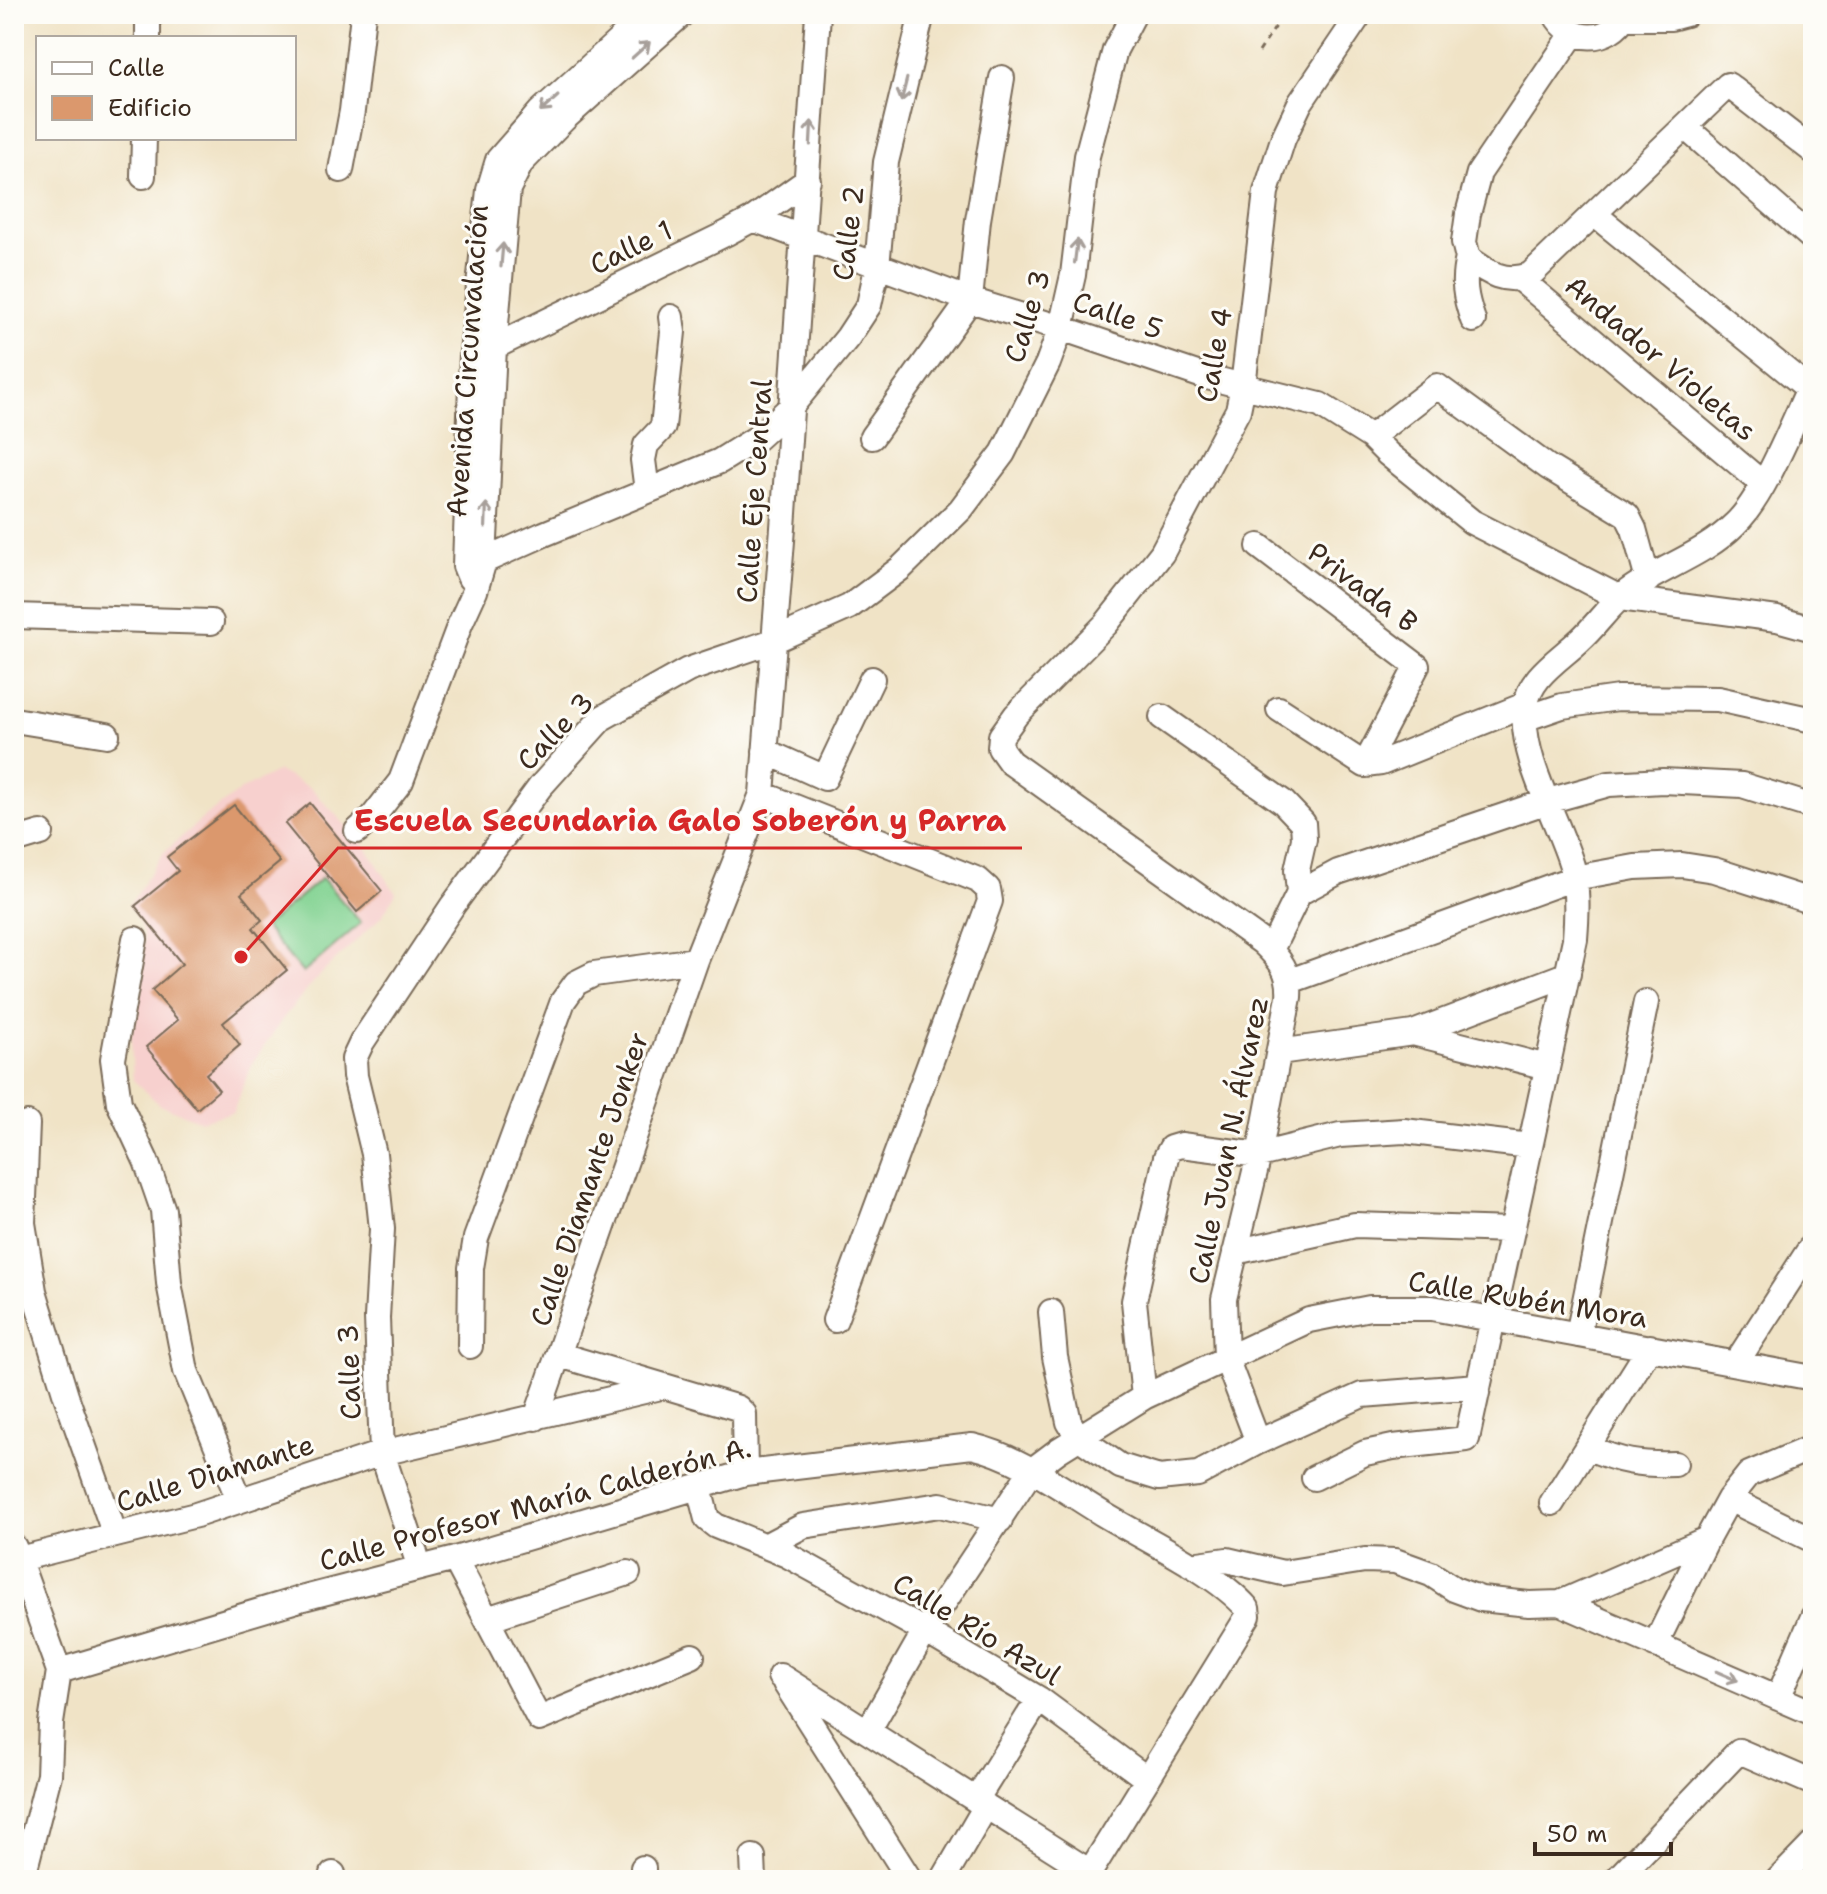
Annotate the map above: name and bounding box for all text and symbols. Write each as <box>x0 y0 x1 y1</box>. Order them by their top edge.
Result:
legend <box>36 36 296 140</box>
one-way arrow <box>630 42 650 60</box>
text: Calle <box>108 52 165 84</box>
one-way arrow <box>895 76 910 102</box>
text: Edificio <box>108 92 192 124</box>
one-way arrow <box>539 94 559 112</box>
one-way arrow <box>804 120 819 147</box>
street label: Calle 2 <box>823 183 873 283</box>
street label: Avenida Circunvalación <box>437 203 497 519</box>
street label: Calle 1 <box>583 211 679 283</box>
one-way arrow <box>1068 238 1083 265</box>
one-way arrow <box>495 242 510 269</box>
street label: Calle 3 <box>995 265 1059 367</box>
street label: Andador Violetas <box>1557 267 1765 449</box>
street label: Calle 5 <box>1068 282 1168 348</box>
street label: Calle 4 <box>1187 305 1241 405</box>
street label: Calle Eje Central <box>727 377 781 604</box>
one-way arrow <box>479 502 494 529</box>
street label: Privada B <box>1300 533 1426 641</box>
street label: Calle 3 <box>508 683 602 779</box>
callout: Escuela Secundaria Galo Soberón y Parra <box>338 794 1022 848</box>
text: Escuela Secundaria Galo Soberón y Parra <box>354 800 1007 841</box>
street label: Calle Juan N. Álvarez <box>1179 993 1277 1287</box>
street label: Calle Diamante Jonker <box>521 1027 657 1331</box>
street label: Calle Rubén Mora <box>1406 1261 1650 1337</box>
street label: Calle 3 <box>328 1324 370 1420</box>
street label: Calle Diamante <box>111 1425 319 1521</box>
street label: Calle Profesor María Calderón A. <box>315 1428 755 1580</box>
street label: Calle Río Azul <box>886 1564 1069 1694</box>
one-way arrow <box>1714 1669 1738 1684</box>
scale bar <box>1535 1806 1671 1856</box>
text: 50 m <box>1547 1818 1607 1850</box>

